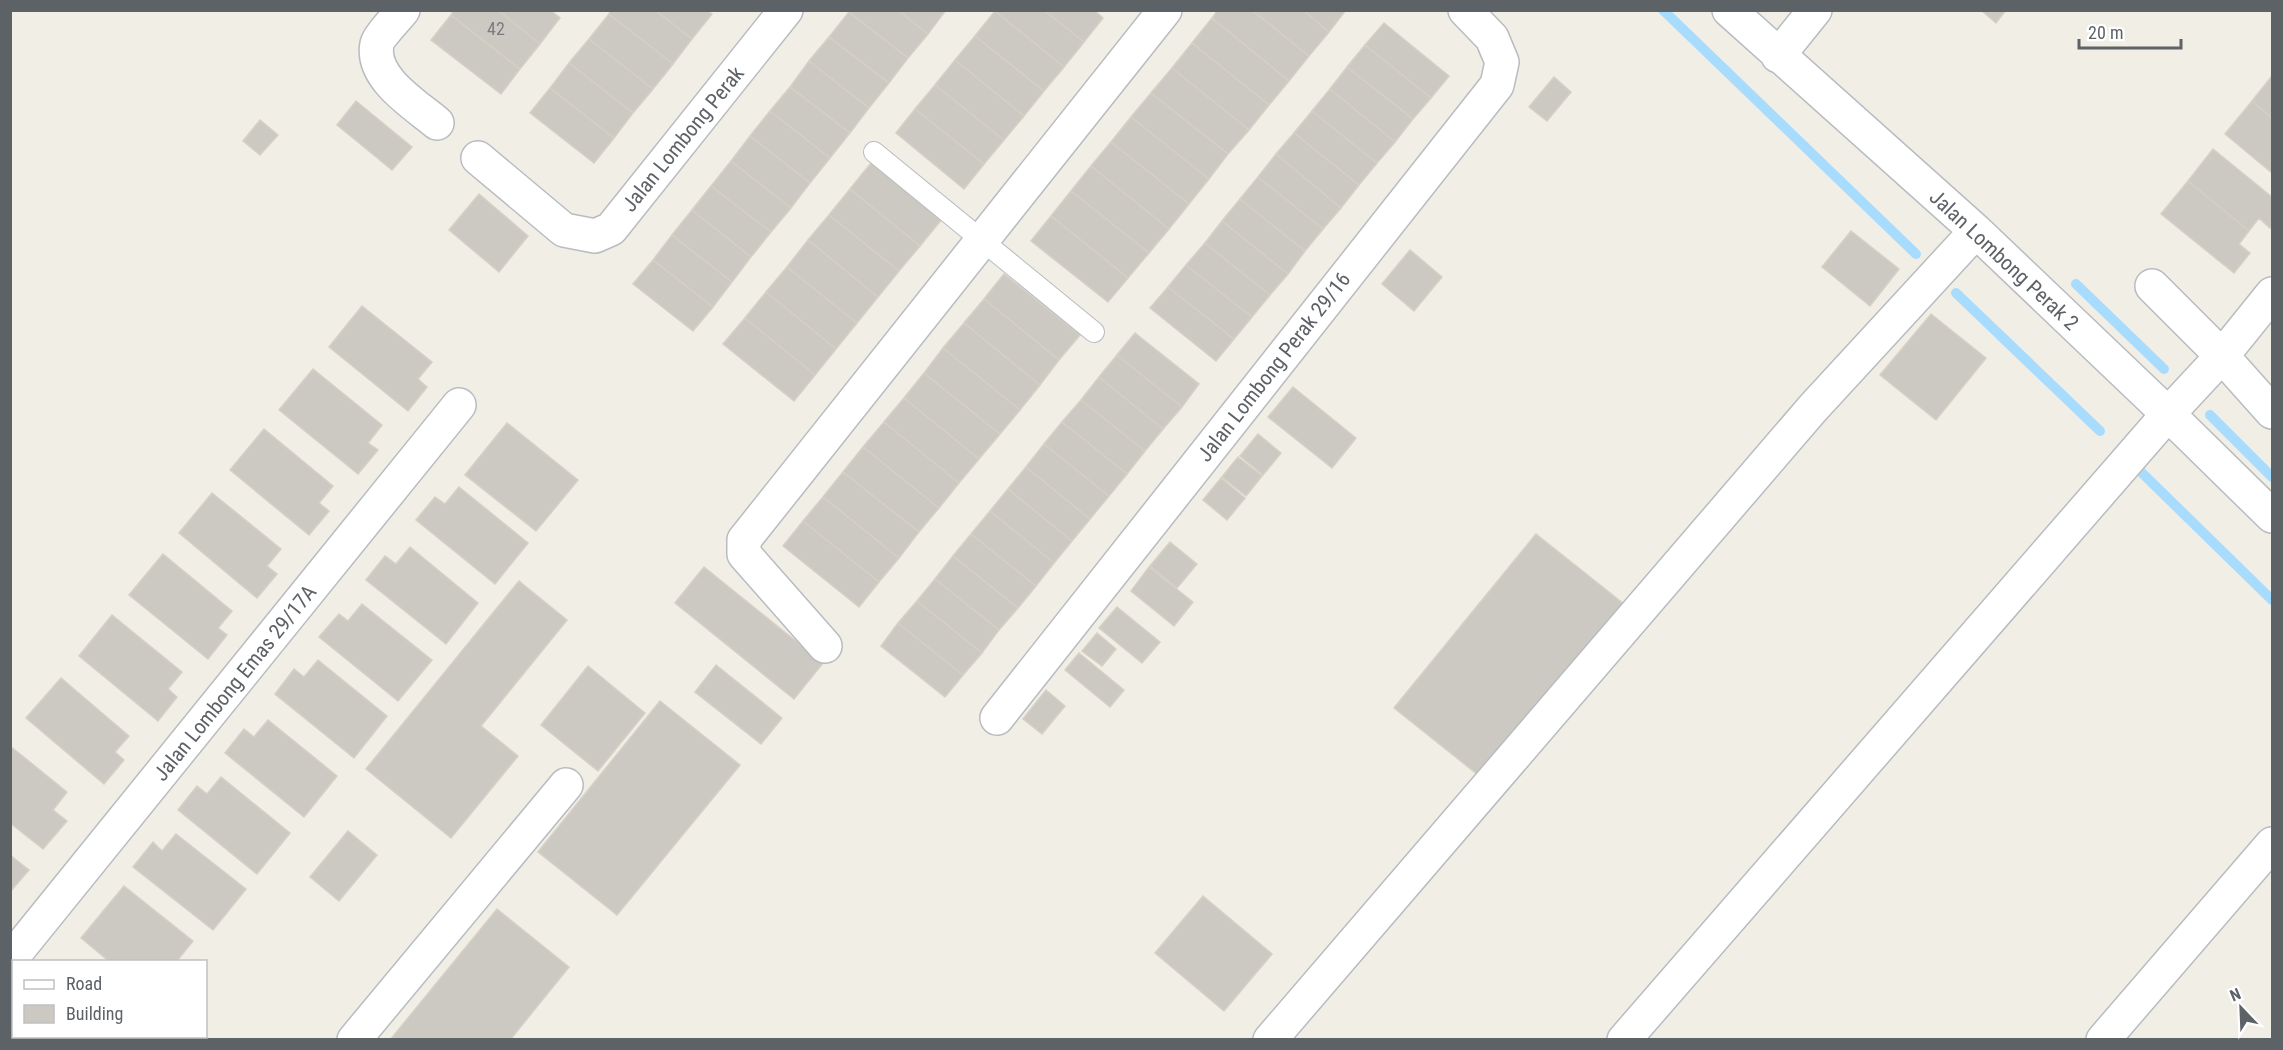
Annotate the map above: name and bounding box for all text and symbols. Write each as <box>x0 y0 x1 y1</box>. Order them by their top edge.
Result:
scale bar <box>2079 12 2181 50</box>
house number: 42 <box>487 18 505 39</box>
text: 20 m <box>2088 22 2123 43</box>
street label: Jalan Lombong Perak <box>617 61 749 216</box>
street label: Jalan Lombong Perak 2 <box>1925 185 2083 335</box>
street label: Jalan Lombong Perak 29/16 <box>1193 268 1355 466</box>
street label: Jalan Lombong Emas 29/17A <box>149 580 321 786</box>
legend <box>12 960 207 1038</box>
text: Road <box>66 973 102 994</box>
north arrow <box>2211 978 2271 1038</box>
text: N <box>2227 984 2244 1005</box>
text: Building <box>66 1003 123 1024</box>

